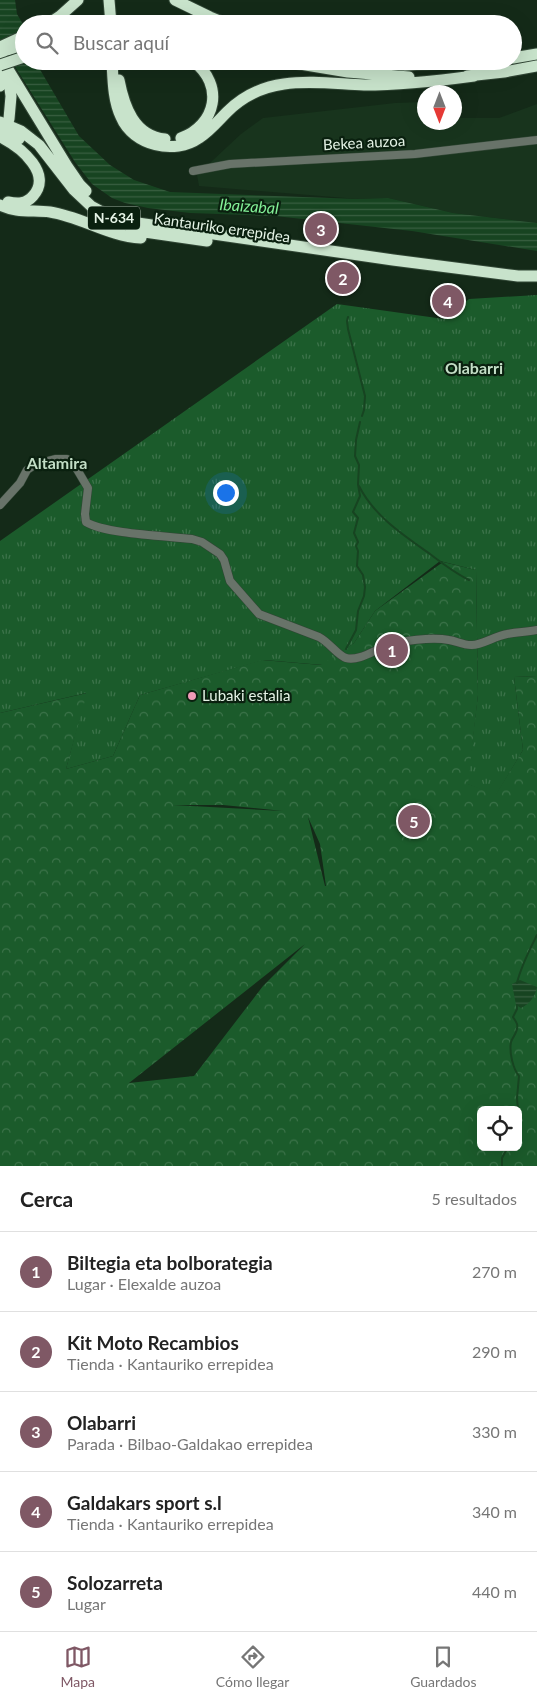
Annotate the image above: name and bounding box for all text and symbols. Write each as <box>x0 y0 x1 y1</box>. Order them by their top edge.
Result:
search box <box>15 15 522 70</box>
icon: search <box>33 29 61 57</box>
text: Buscar aquí <box>73 31 169 54</box>
north arrow <box>417 85 462 130</box>
street label: Bekea auzoa <box>322 131 406 153</box>
water label: Ibaizabal <box>219 194 280 217</box>
road number: N-634 <box>88 207 140 230</box>
street label: Kantauriko errepidea <box>153 209 292 246</box>
pin: 3 <box>305 210 337 248</box>
pin: 2 <box>327 259 359 297</box>
pin: 4 <box>432 282 464 320</box>
district label: Olabarri <box>445 358 503 377</box>
district label: Altamira <box>26 453 87 472</box>
your location <box>213 480 239 506</box>
pin: 1 <box>376 631 408 669</box>
place label: Lubaki estalia <box>202 686 290 704</box>
marker: Lubaki estalia <box>186 690 198 702</box>
pin: 5 <box>398 802 430 840</box>
map controls <box>477 1106 522 1151</box>
button: locate <box>477 1106 522 1151</box>
text: Cerca <box>20 1186 73 1211</box>
text: 5 resultados <box>431 1189 517 1208</box>
text: Biltegia eta bolborategia <box>67 1251 273 1274</box>
text: 1 <box>31 1262 41 1281</box>
text: 270 m <box>472 1262 517 1281</box>
text: Lugar · Elexalde auzoa <box>67 1274 221 1293</box>
text: Kit Moto Recambios <box>67 1331 239 1354</box>
text: 2 <box>31 1342 41 1361</box>
text: 290 m <box>472 1342 517 1361</box>
text: Tienda · Kantauriko errepidea <box>67 1354 274 1373</box>
text: Olabarri <box>67 1411 136 1434</box>
text: 3 <box>31 1422 41 1441</box>
text: 330 m <box>472 1422 517 1441</box>
text: Parada · Bilbao-Galdakao errepidea <box>67 1434 313 1453</box>
text: Galdakars sport s.l <box>67 1491 222 1514</box>
text: 4 <box>31 1502 41 1521</box>
text: 340 m <box>472 1502 517 1521</box>
text: Tienda · Kantauriko errepidea <box>67 1514 274 1533</box>
text: Solozarreta <box>67 1571 163 1594</box>
text: 5 <box>31 1582 41 1601</box>
text: 440 m <box>472 1582 517 1601</box>
text: Lugar <box>67 1594 106 1613</box>
tab: Mapa <box>60 1643 95 1690</box>
tab: Cómo llegar <box>216 1643 289 1690</box>
tab: Guardados <box>410 1643 477 1690</box>

